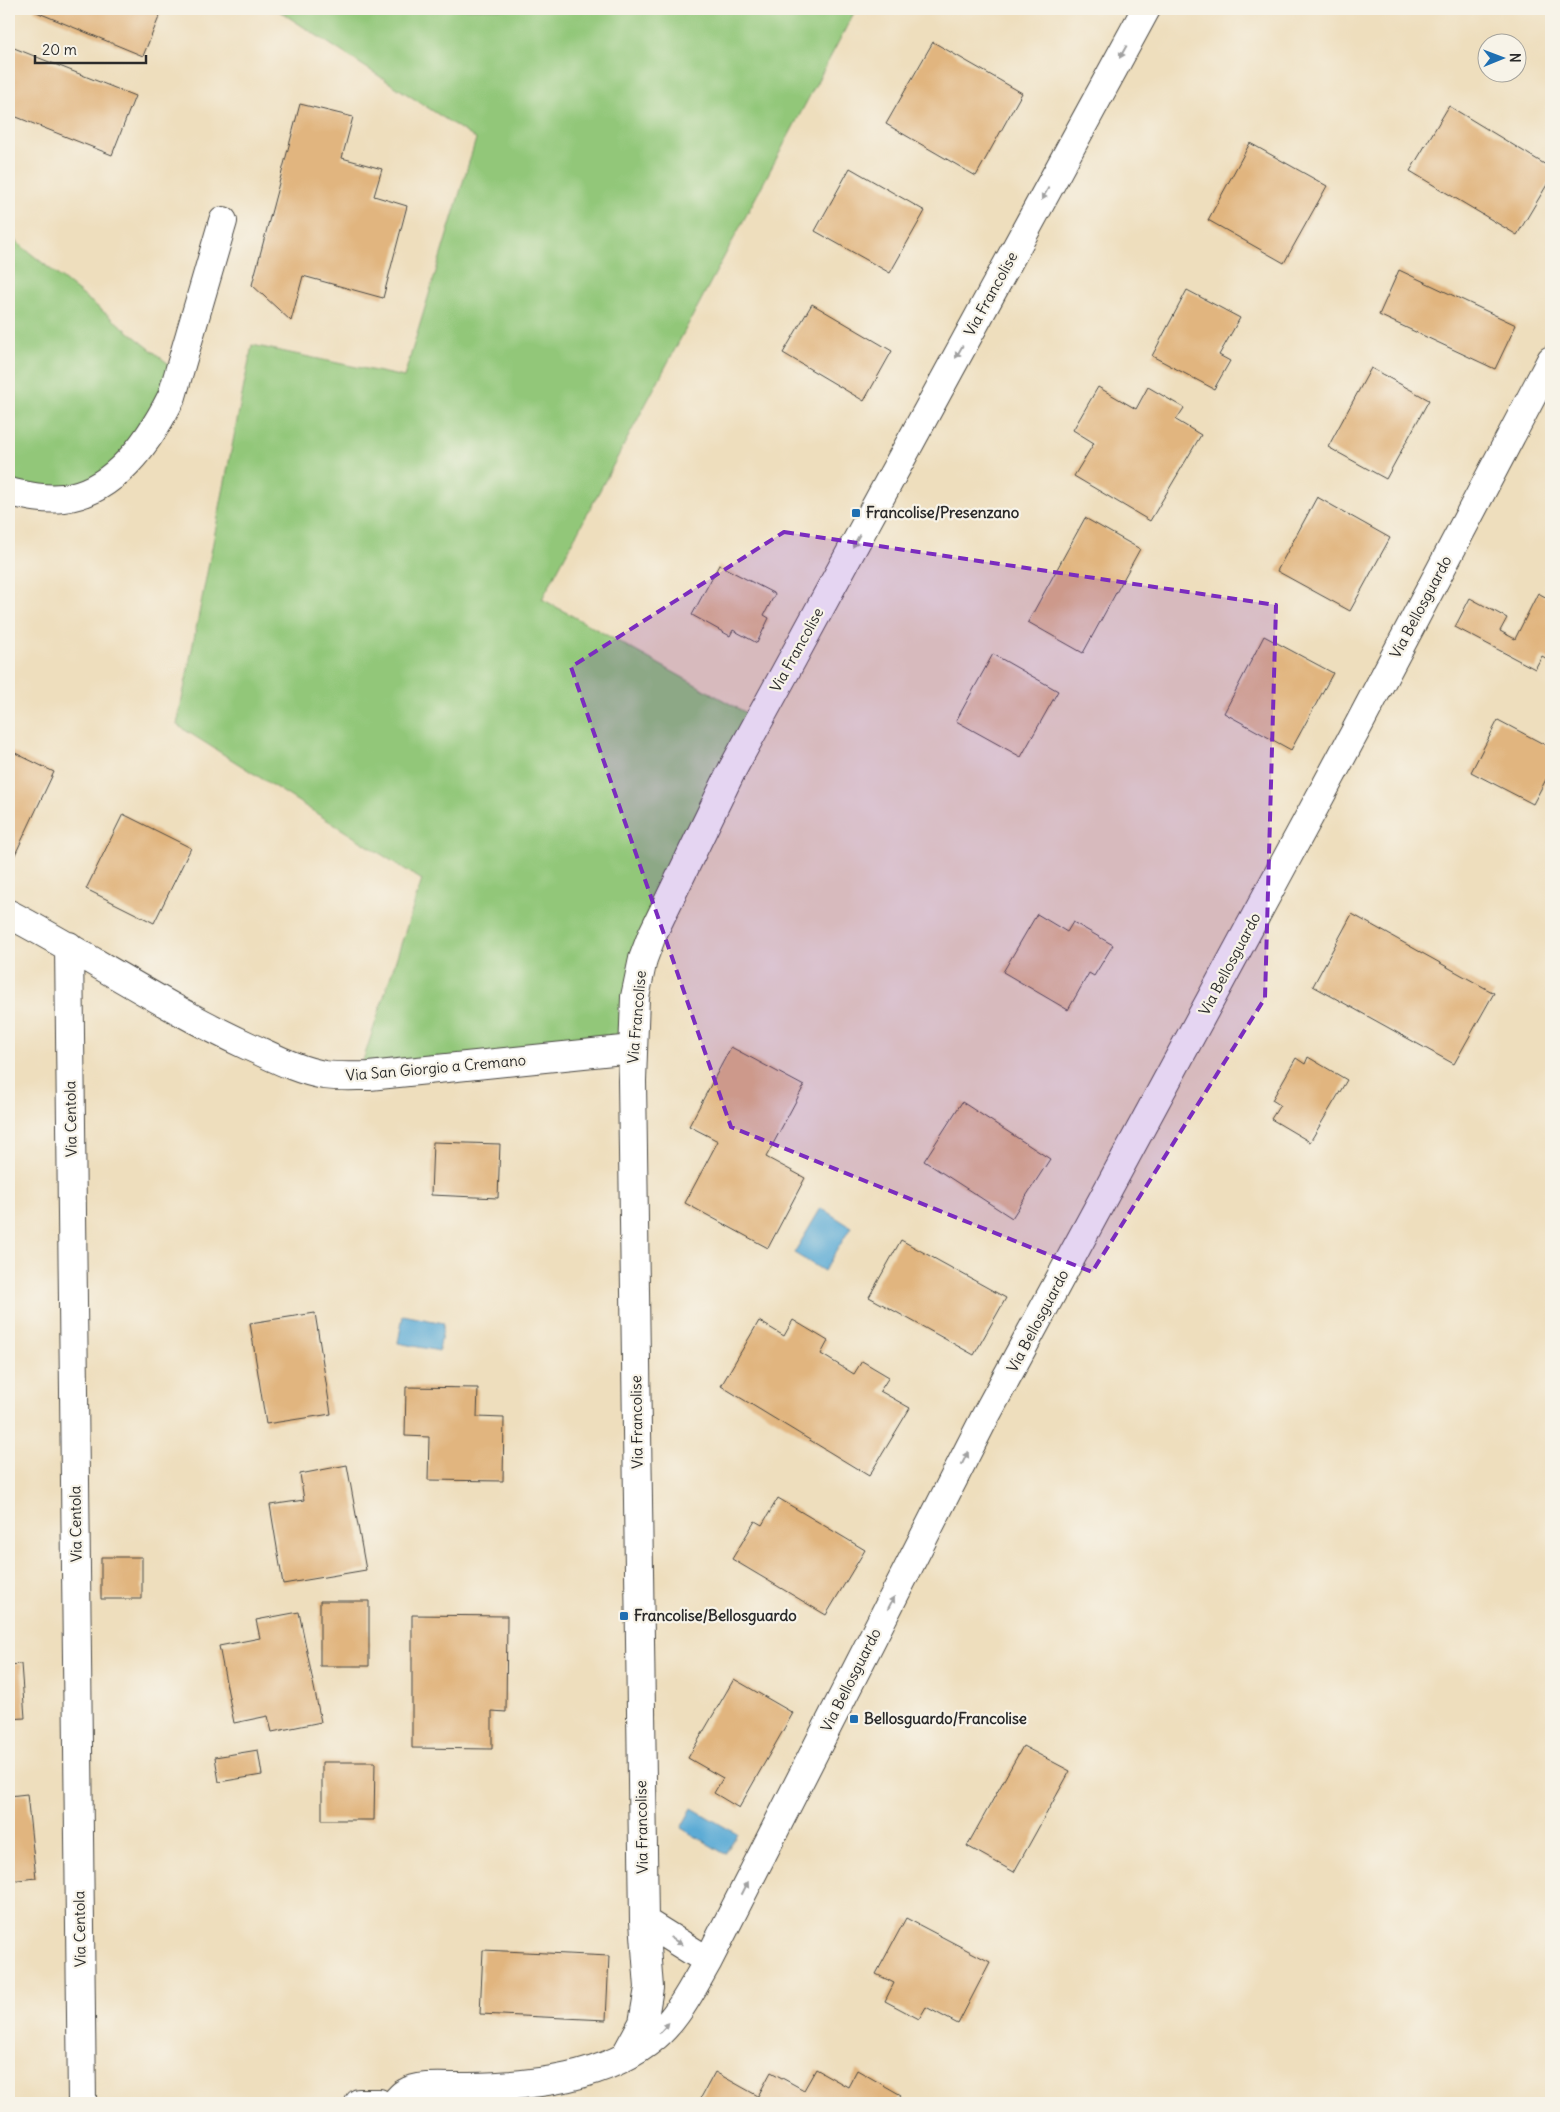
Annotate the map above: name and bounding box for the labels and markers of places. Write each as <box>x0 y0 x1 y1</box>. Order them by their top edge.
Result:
place label: Francolise/Presenzano <box>866 503 1020 522</box>
marker: Francolise/Presenzano <box>850 507 862 519</box>
place label: Francolise/Bellosguardo <box>634 1606 797 1626</box>
marker: Francolise/Bellosguardo <box>618 1610 630 1622</box>
place label: Bellosguardo/Francolise <box>864 1709 1027 1729</box>
marker: Bellosguardo/Francolise <box>848 1713 860 1725</box>

